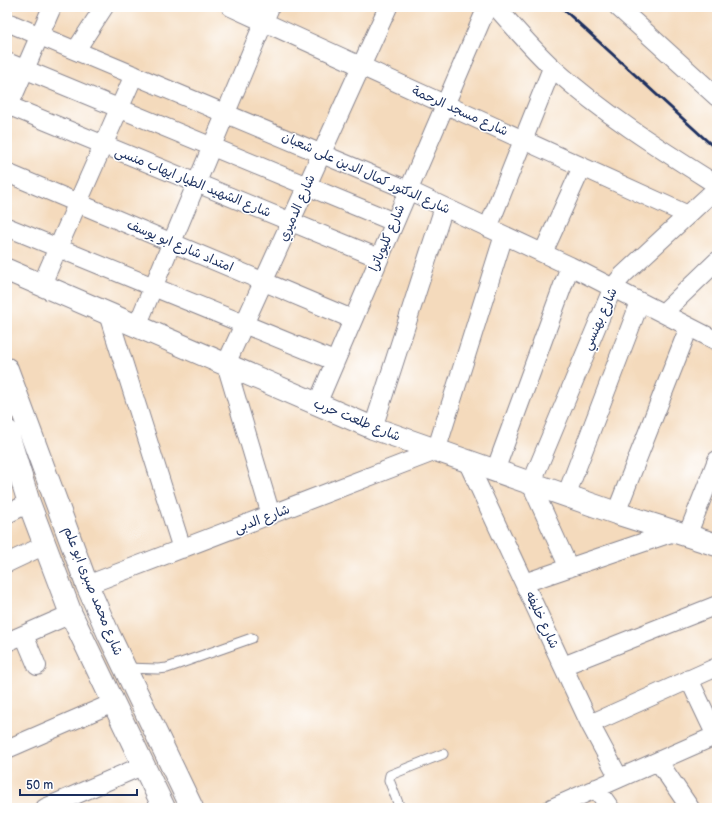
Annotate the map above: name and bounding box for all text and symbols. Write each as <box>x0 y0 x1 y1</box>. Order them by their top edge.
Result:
street label: شارع مسجد الرحمة <box>409 83 511 140</box>
street label: شارع الدكتور كمال الدين على شعبان <box>279 129 453 218</box>
street label: شارع الشهيد الطيار ايهاب منسى <box>112 143 273 222</box>
street label: شارع الدميري <box>275 172 320 244</box>
street label: شارع كليوباترا <box>366 202 409 274</box>
street label: امتداد شارع ابو يوسف <box>124 216 236 277</box>
street label: شارع بهنسي <box>579 285 624 354</box>
street label: شارع طلعت حرب <box>311 395 403 446</box>
street label: شارع الدبى <box>232 501 292 538</box>
street label: شارع محمد صبرى ابو علم <box>58 524 126 659</box>
street label: شارع خليفه <box>521 589 562 652</box>
scale bar <box>20 771 137 797</box>
text: 50 m <box>26 778 53 793</box>

